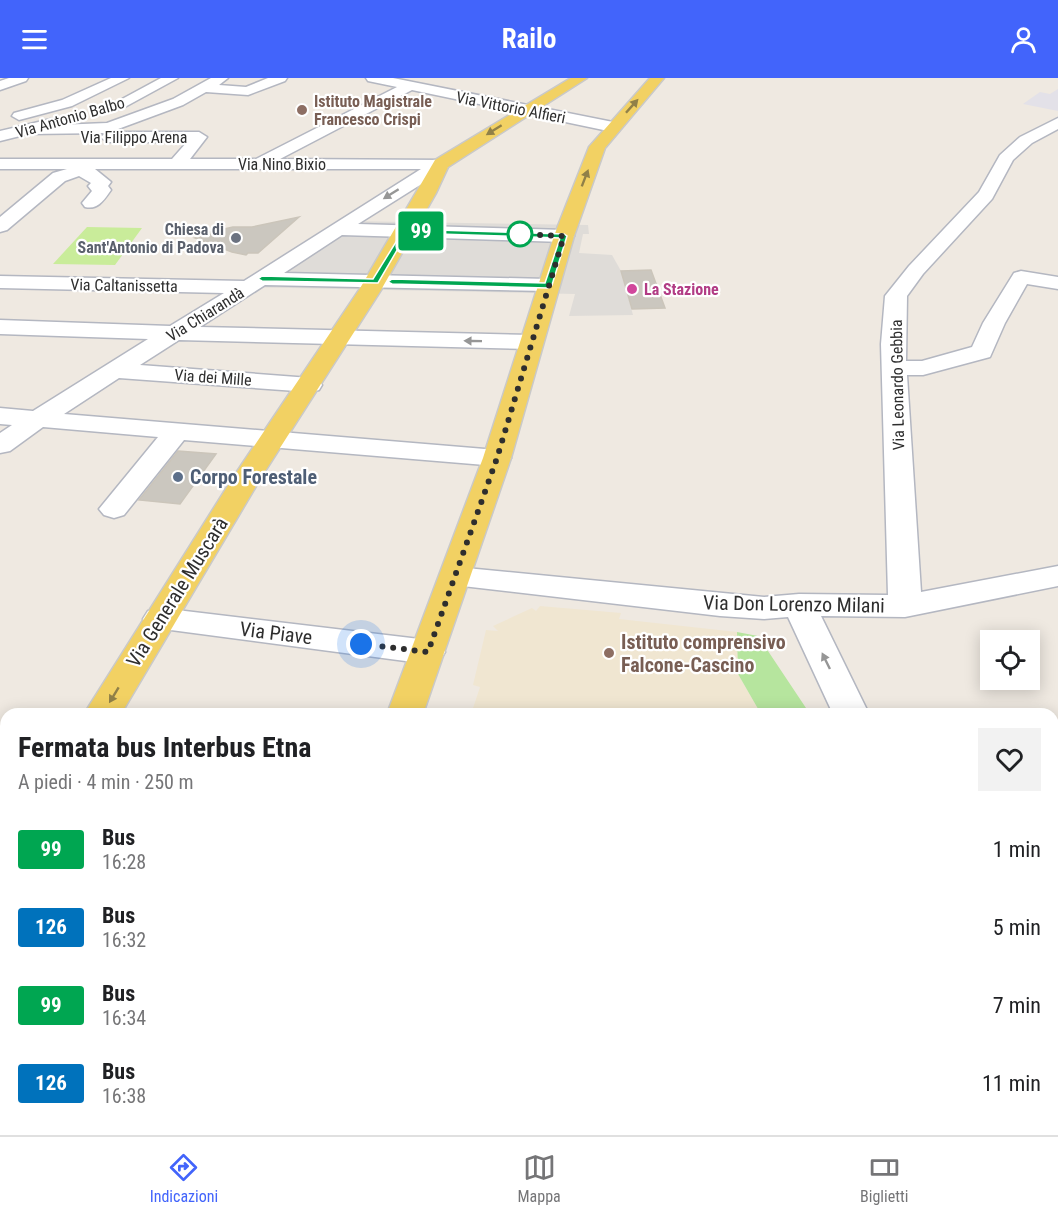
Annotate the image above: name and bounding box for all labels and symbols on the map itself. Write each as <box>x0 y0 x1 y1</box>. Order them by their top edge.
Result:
street label: Via Vittorio Alfieri <box>455 88 567 127</box>
place label: Istituto Magistrale Francesco Crispi <box>314 92 432 129</box>
street label: Via Antonio Balbo <box>13 93 127 142</box>
one-way arrow <box>625 98 639 113</box>
marker: Istituto Magistrale Francesco Crispi <box>295 103 309 117</box>
one-way arrow <box>487 124 503 136</box>
street label: Via Filippo Arena <box>80 128 188 147</box>
street label: Via Nino Bixio <box>238 155 326 174</box>
one-way arrow <box>581 169 590 187</box>
one-way arrow <box>383 188 399 199</box>
line badge: 99 <box>394 212 448 250</box>
place label: Chiesa di Sant'Antonio di Padova <box>78 220 224 257</box>
unlabelled marker <box>507 221 533 247</box>
marker: Chiesa di Sant'Antonio di Padova <box>229 231 243 245</box>
street label: Via Caltanissetta <box>70 275 178 296</box>
place label: La Stazione <box>644 280 719 299</box>
marker: La Stazione <box>625 282 639 296</box>
street label: Via Chiarandà <box>163 283 247 346</box>
street label: Via Leonardo Gebbia <box>887 319 908 451</box>
one-way arrow <box>463 336 482 346</box>
street label: Via dei Mille <box>174 365 252 390</box>
place label: Corpo Forestale <box>190 465 317 489</box>
marker: Corpo Forestale <box>171 470 185 484</box>
street label: Via Generale Muscarà <box>121 513 233 671</box>
street label: Via Don Lorenzo Milani <box>703 590 885 618</box>
street label: Via Piave <box>238 617 314 649</box>
your location <box>346 629 376 659</box>
place label: Istituto comprensivo Falcone-Cascino <box>621 630 786 677</box>
marker: Istituto comprensivo Falcone-Cascino <box>602 646 616 660</box>
one-way arrow <box>821 653 830 670</box>
one-way arrow <box>109 686 120 703</box>

